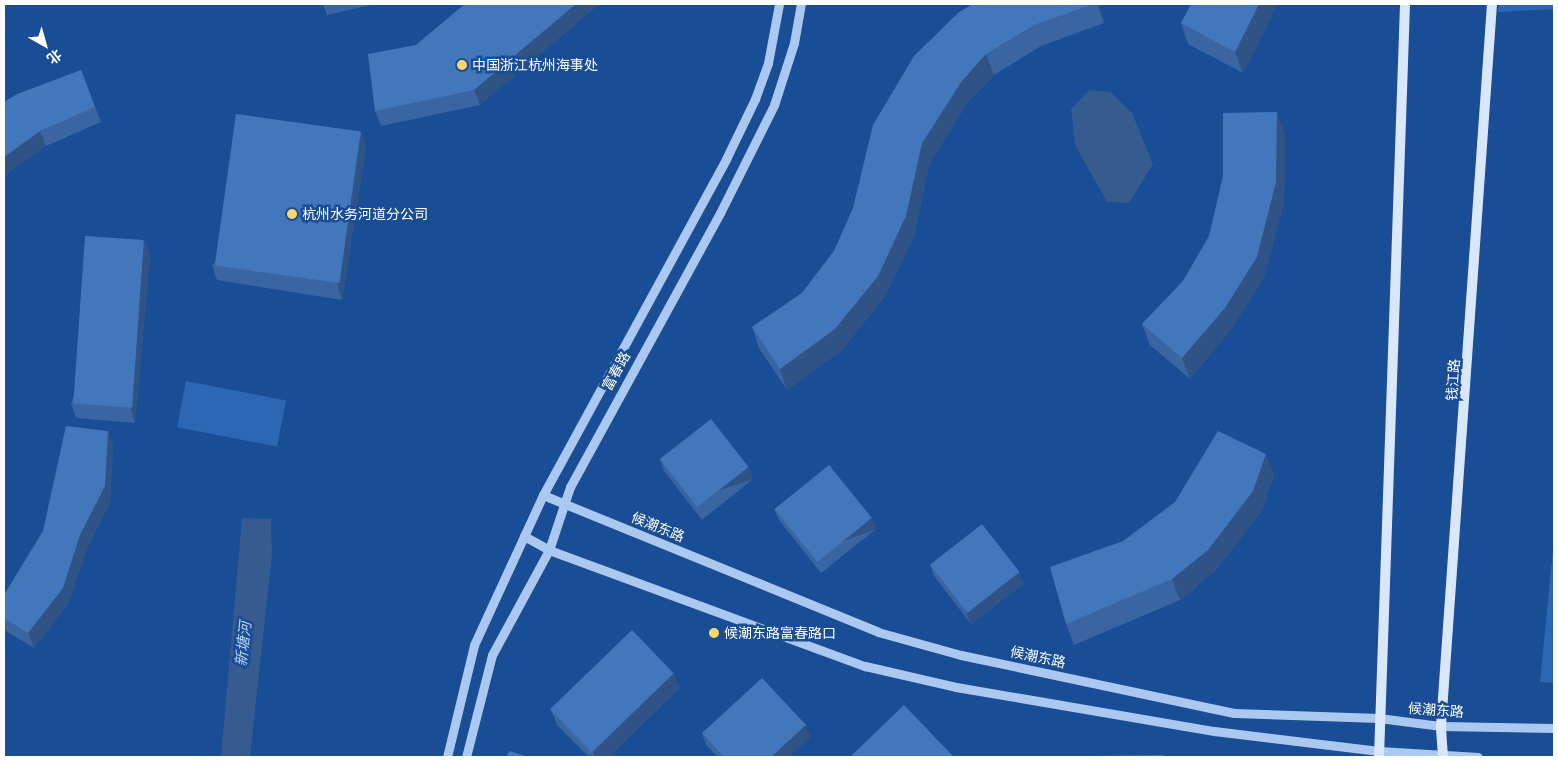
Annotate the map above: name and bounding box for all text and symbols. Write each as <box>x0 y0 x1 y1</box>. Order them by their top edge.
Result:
north arrow <box>20 20 70 70</box>
text: 北 <box>43 45 65 68</box>
place label: 中国浙江杭州海事处 <box>472 57 598 73</box>
marker: 中国浙江杭州海事处 <box>456 59 468 71</box>
place label: 杭州水务河道分公司 <box>302 206 428 222</box>
marker: 杭州水务河道分公司 <box>286 208 298 220</box>
street label: 富春路 <box>598 349 634 393</box>
street label: 钱江路 <box>1443 358 1463 402</box>
street label: 候潮东路 <box>629 509 687 545</box>
water label: 新塘河 <box>232 621 254 667</box>
place label: 候潮东路富春路口 <box>724 625 836 641</box>
marker: 候潮东路富春路口 <box>708 627 720 639</box>
street label: 候潮东路 <box>1009 643 1067 671</box>
street label: 候潮东路 <box>1407 700 1465 720</box>

